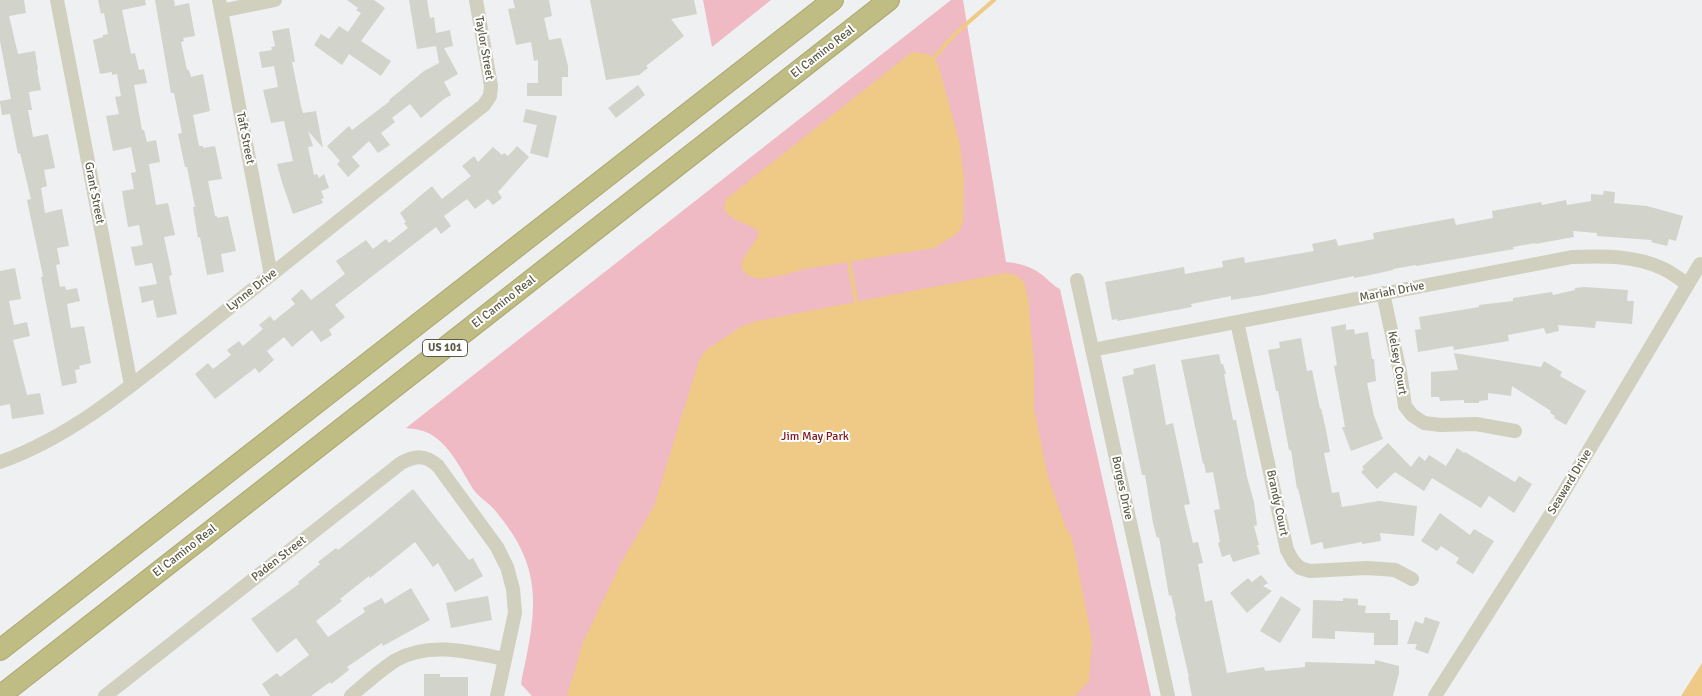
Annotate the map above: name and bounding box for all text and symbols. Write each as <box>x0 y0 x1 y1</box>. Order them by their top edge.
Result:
street label: Taylor Street <box>471 15 497 81</box>
street label: El Camino Real <box>788 23 858 81</box>
street label: Taft Street <box>233 111 257 165</box>
street label: Grant Street <box>81 161 107 225</box>
street label: Lynne Drive <box>224 266 280 314</box>
street label: El Camino Real <box>469 273 539 331</box>
street label: Mariah Drive <box>1358 279 1426 305</box>
street label: Kelsey Court <box>1384 330 1410 396</box>
road number: US 101 <box>422 339 468 356</box>
park label: Jim May Park <box>781 430 849 444</box>
street label: Seaward Drive <box>1545 447 1595 517</box>
street label: Borges Drive <box>1108 455 1136 521</box>
street label: Brandy Court <box>1263 469 1291 537</box>
street label: El Camino Real <box>150 522 220 580</box>
street label: Paden Street <box>249 533 309 585</box>

